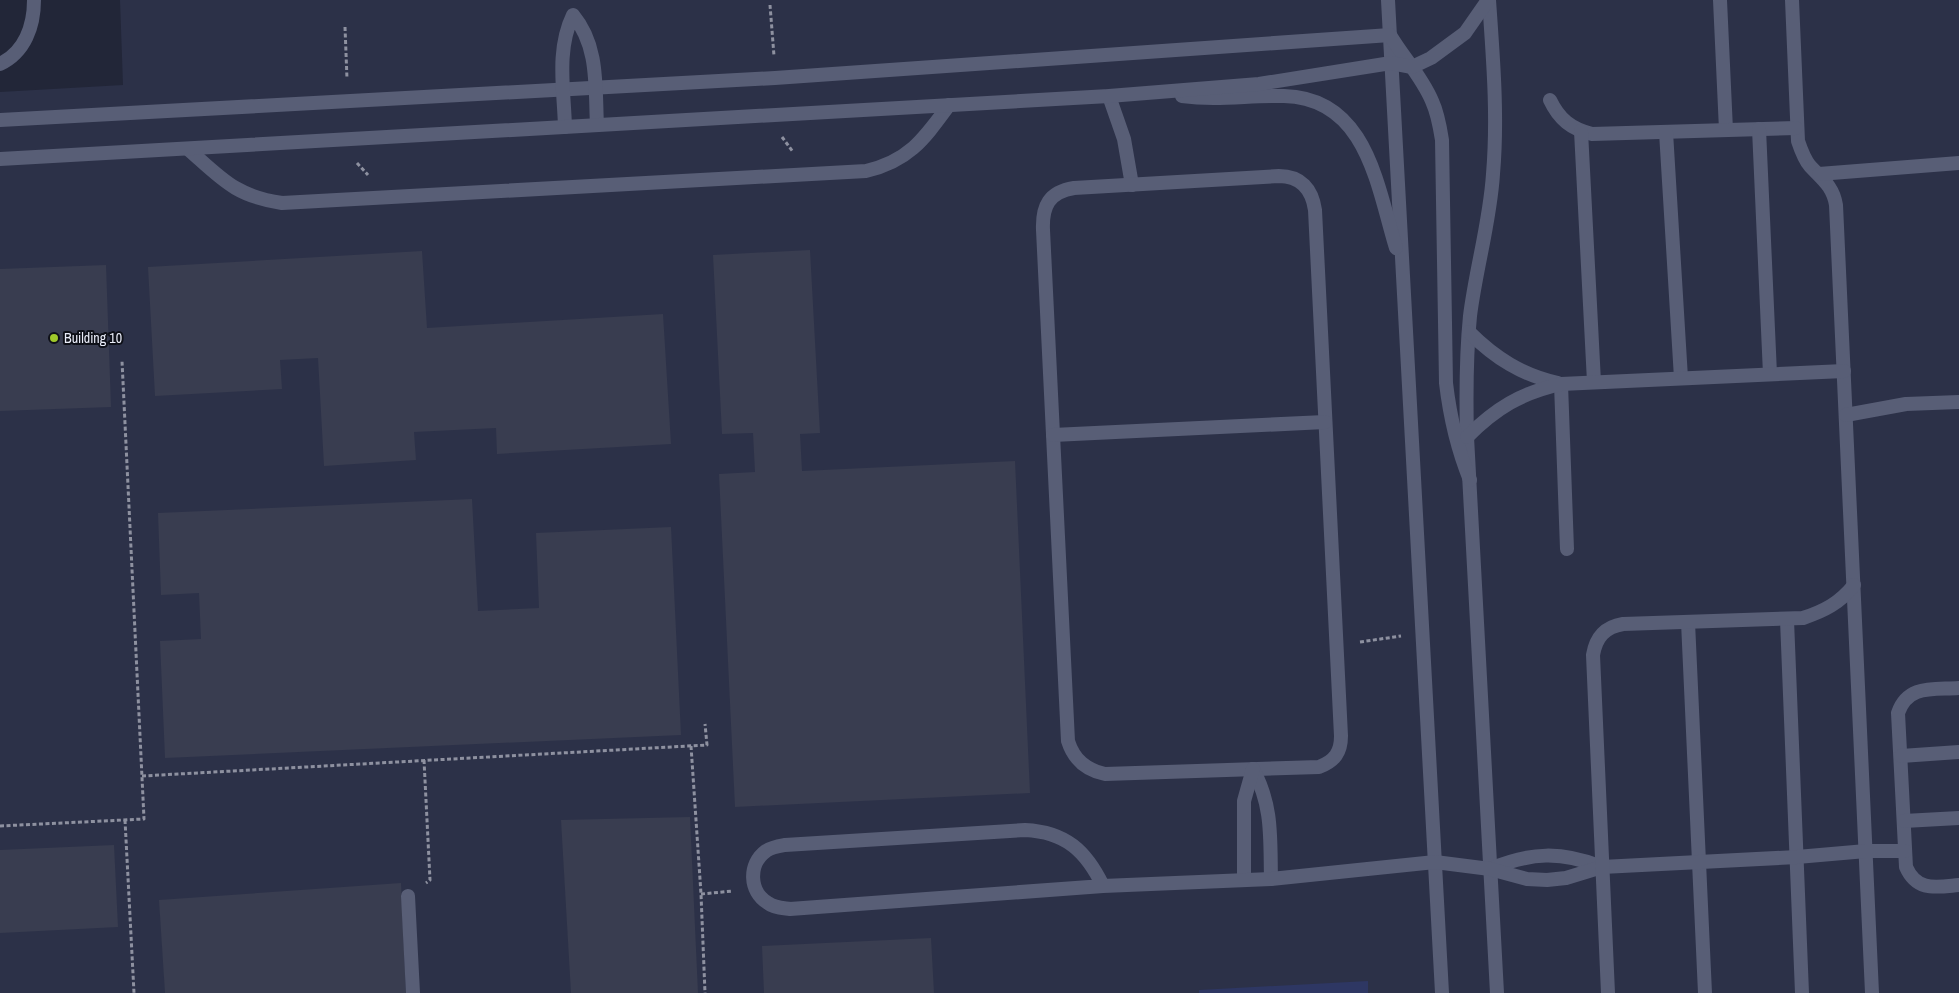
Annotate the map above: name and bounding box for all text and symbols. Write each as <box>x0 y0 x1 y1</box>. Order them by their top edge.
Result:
place label: Building 10 <box>64 329 122 347</box>
marker: Building 10 <box>48 332 60 344</box>

